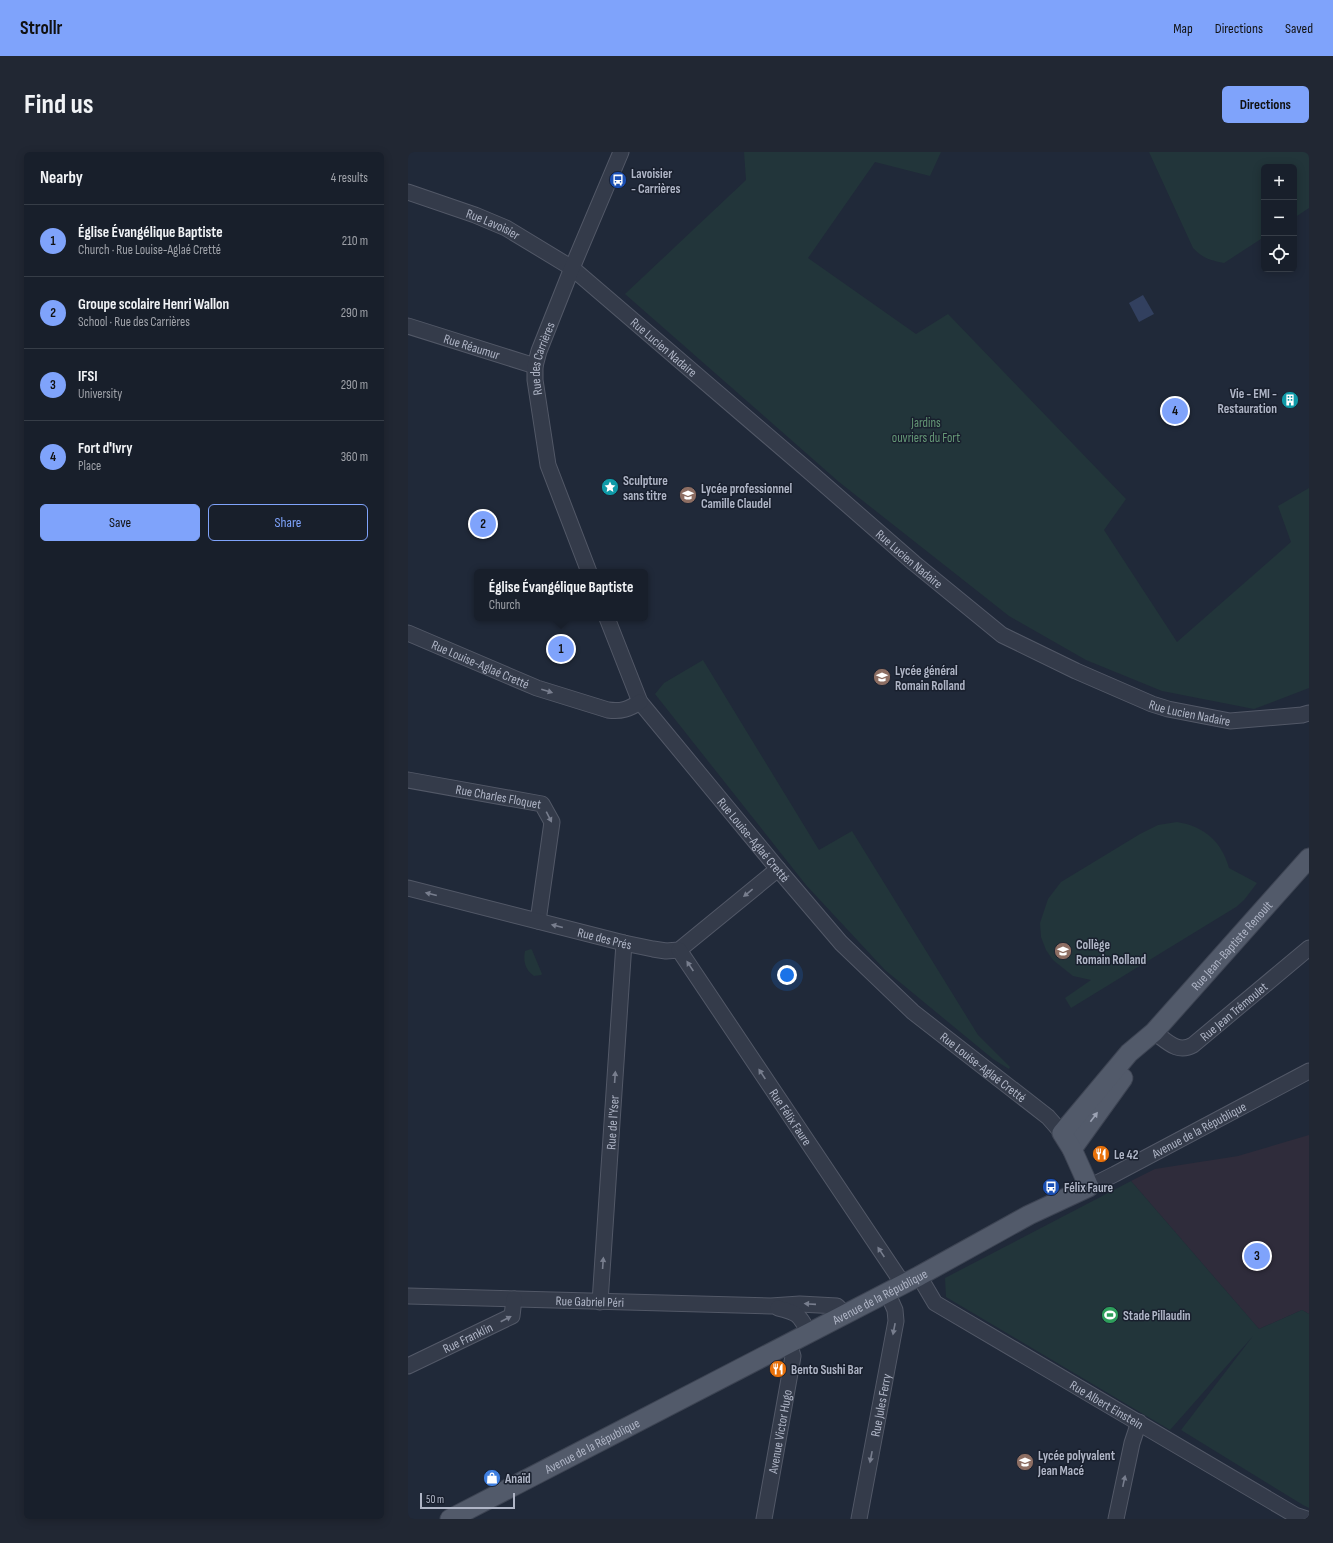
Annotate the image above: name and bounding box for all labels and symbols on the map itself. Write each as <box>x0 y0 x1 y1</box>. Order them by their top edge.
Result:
place label: Lavoisier - Carrières <box>631 166 681 197</box>
bus stop icon: Lavoisier - Carrières <box>608 170 628 190</box>
street label: Rue Lavoisier <box>464 206 523 244</box>
street label: Rue Lucien Nadaire <box>627 315 700 381</box>
street label: Rue des Carrières <box>528 319 559 396</box>
street label: Rue Réaumur <box>442 331 502 363</box>
place label: Vie - EMI - Restauration <box>1217 386 1277 417</box>
building icon: Vie - EMI - Restauration <box>1280 390 1300 410</box>
pin: 4 <box>1162 396 1188 426</box>
park label: Jardins ouvriers du Fort <box>892 415 960 446</box>
place label: Sculpture sans titre <box>623 473 668 504</box>
place icon: Sculpture sans titre <box>600 477 620 497</box>
place label: Lycée professionnel Camille Claudel <box>701 481 793 512</box>
school or university icon: Lycée professionnel Camille Claudel <box>678 485 698 505</box>
pin: 2 <box>470 509 496 539</box>
street label: Rue Lucien Nadaire <box>872 526 946 592</box>
pin: 1 <box>548 634 574 664</box>
street label: Rue Louise-Aglaé Cretté <box>429 637 532 693</box>
place label: Lycée général Romain Rolland <box>895 663 966 694</box>
school or university icon: Lycée général Romain Rolland <box>872 667 892 687</box>
one-way arrow <box>542 688 554 694</box>
street label: Rue Lucien Nadaire <box>1147 697 1232 730</box>
street label: Rue Charles Floquet <box>454 782 542 813</box>
street label: Rue Louise-Aglaé Cretté <box>714 795 793 886</box>
one-way arrow <box>546 811 552 823</box>
one-way arrow <box>742 889 753 898</box>
one-way arrow <box>424 890 437 896</box>
street label: Rue Jean-Baptiste Renoult <box>1188 898 1276 994</box>
one-way arrow <box>550 922 563 928</box>
street label: Rue des Prés <box>576 925 633 953</box>
place label: Collège Romain Rolland <box>1076 937 1147 968</box>
school or university icon: Collège Romain Rolland <box>1053 941 1073 961</box>
one-way arrow <box>686 961 694 971</box>
your location <box>777 965 797 985</box>
street label: Rue Jean Trémoulet <box>1197 979 1271 1045</box>
street label: Rue Louise-Aglaé Cretté <box>936 1029 1029 1106</box>
one-way arrow <box>758 1069 766 1079</box>
one-way arrow <box>611 1071 618 1083</box>
street label: Rue Félix Faure <box>765 1086 815 1149</box>
street label: Rue de l'Yser <box>603 1094 623 1150</box>
street label: Avenue de la République <box>1148 1099 1249 1162</box>
one-way arrow <box>1090 1111 1098 1122</box>
restaurant icon: Le 42 <box>1091 1144 1111 1164</box>
place label: Le 42 <box>1114 1147 1139 1163</box>
bus stop icon: Félix Faure <box>1041 1177 1061 1197</box>
place label: Félix Faure <box>1064 1180 1113 1196</box>
pin: 3 <box>1244 1241 1270 1271</box>
one-way arrow <box>878 1246 885 1257</box>
one-way arrow <box>599 1257 606 1269</box>
street label: Avenue de la République <box>829 1266 930 1329</box>
street label: Rue Gabriel Péri <box>555 1293 624 1311</box>
one-way arrow <box>804 1301 816 1308</box>
sports icon: Stade Pillaudin <box>1100 1305 1120 1325</box>
place label: Stade Pillaudin <box>1123 1308 1191 1324</box>
one-way arrow <box>500 1316 512 1322</box>
street label: Rue Franklin <box>440 1320 495 1357</box>
one-way arrow <box>891 1323 897 1336</box>
restaurant icon: Bento Sushi Bar <box>768 1359 788 1379</box>
place label: Bento Sushi Bar <box>791 1362 863 1378</box>
street label: Rue Jules Ferry <box>868 1372 895 1438</box>
street label: Rue Albert Einstein <box>1067 1377 1146 1433</box>
street label: Avenue Victor Hugo <box>765 1388 796 1476</box>
street label: Avenue de la République <box>541 1415 643 1478</box>
place label: Lycée polyvalent Jean Macé <box>1037 1448 1116 1479</box>
one-way arrow <box>867 1451 873 1463</box>
school or university icon: Lycée polyvalent Jean Macé <box>1015 1452 1035 1472</box>
shop icon: Anaïd <box>482 1468 502 1488</box>
place label: Anaïd <box>504 1471 531 1487</box>
one-way arrow <box>1122 1475 1128 1487</box>
scale bar <box>420 1491 515 1510</box>

